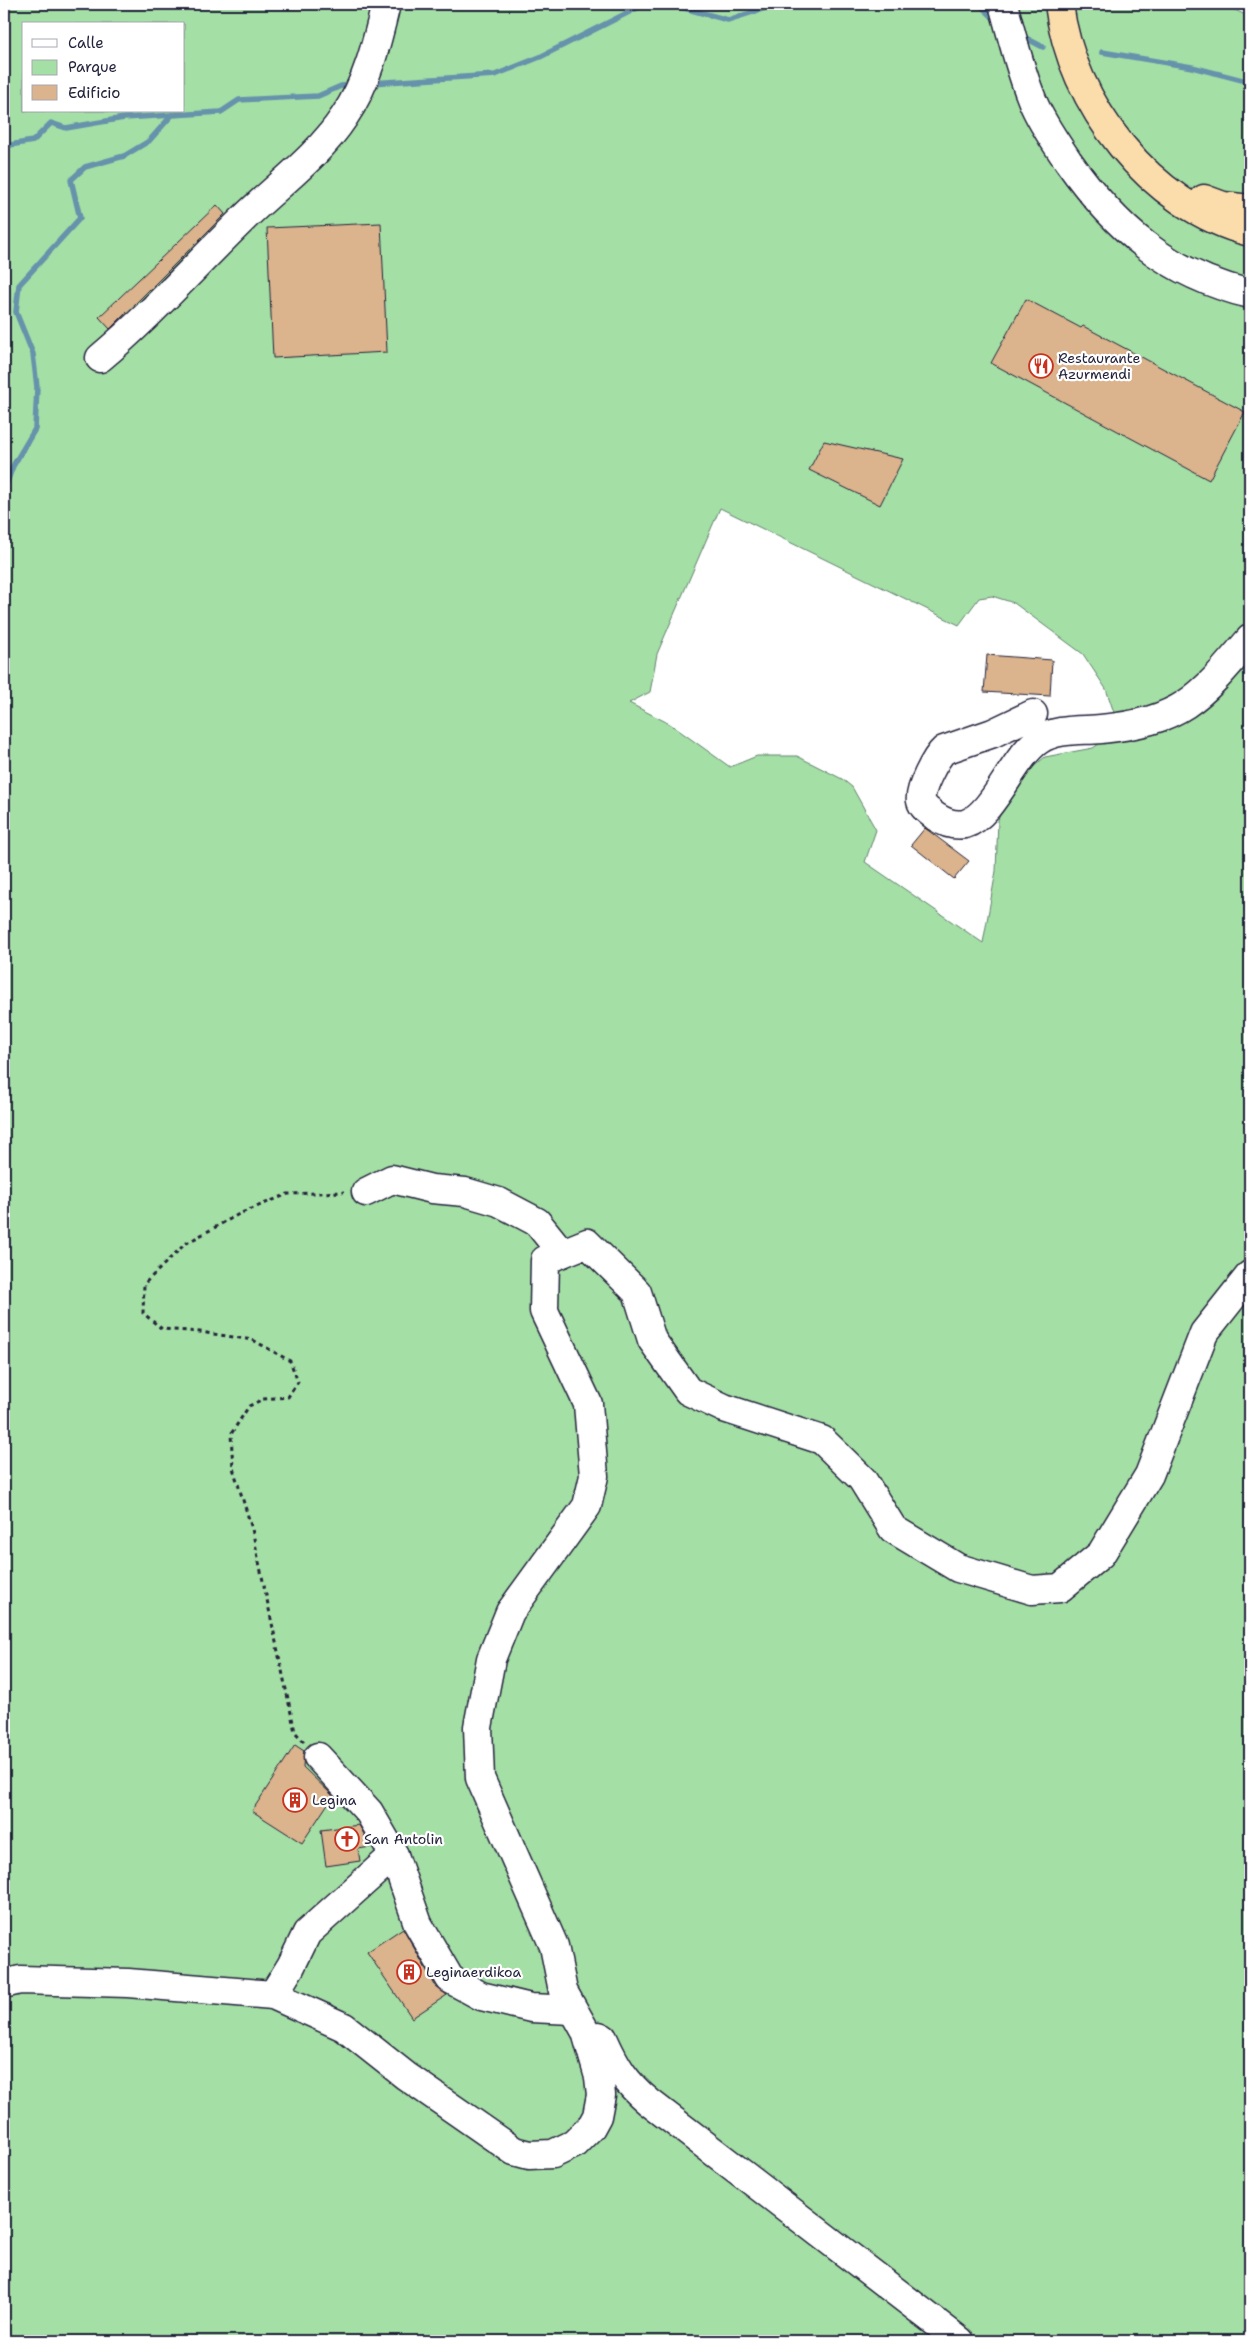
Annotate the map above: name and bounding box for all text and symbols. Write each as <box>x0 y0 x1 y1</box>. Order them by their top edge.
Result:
legend <box>22 22 185 112</box>
text: Calle <box>68 33 104 53</box>
text: Parque <box>68 57 117 77</box>
text: Edificio <box>68 83 120 103</box>
place label: Restaurante Azurmendi <box>1058 349 1141 383</box>
restaurant icon: Restaurante Azurmendi <box>1028 353 1054 379</box>
building icon: Legina <box>282 1787 308 1813</box>
place label: Legina <box>312 1791 357 1809</box>
church icon: San Antolin <box>334 1826 360 1852</box>
place label: San Antolin <box>364 1830 443 1848</box>
building icon: Leginaerdikoa <box>396 1959 422 1985</box>
place label: Leginaerdikoa <box>426 1963 522 1981</box>

